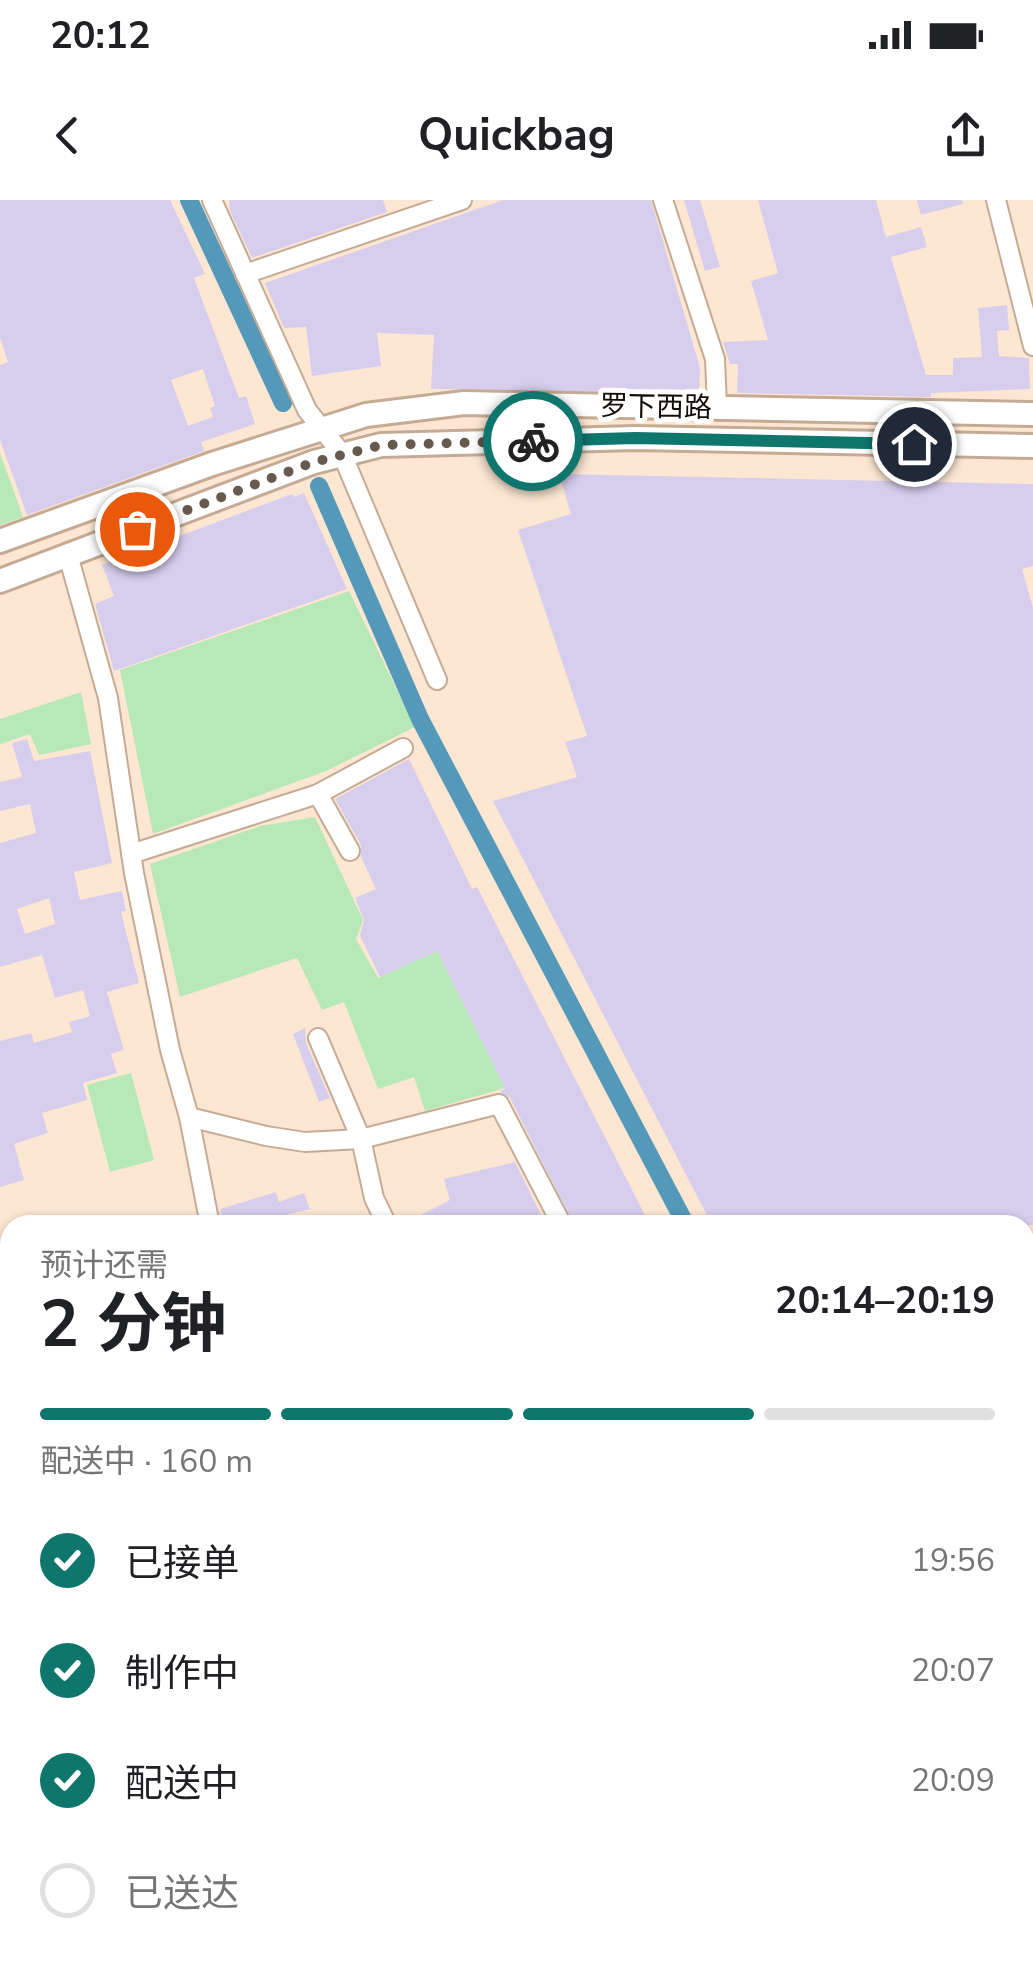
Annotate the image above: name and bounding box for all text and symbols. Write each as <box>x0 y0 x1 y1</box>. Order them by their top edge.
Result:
text: 20:12 <box>50 10 151 61</box>
text: Quickbag <box>418 105 615 166</box>
icon: back <box>40 108 95 163</box>
icon: share <box>938 108 993 163</box>
street label: 罗下西路 <box>600 387 712 427</box>
courier <box>483 391 583 491</box>
pin <box>872 402 957 487</box>
icon: bike <box>506 414 561 469</box>
icon: home <box>887 417 942 472</box>
pin <box>95 487 180 572</box>
icon: bag <box>110 502 165 557</box>
text: 预计还需 <box>40 1244 168 1287</box>
text: 20:14–20:19 <box>775 1275 995 1326</box>
text: 2 分钟 <box>40 1280 227 1369</box>
text: 配送中 · 160 m <box>40 1440 253 1483</box>
icon: check <box>40 1533 95 1588</box>
text: 已接单 <box>125 1538 239 1589</box>
text: 19:56 <box>911 1539 995 1582</box>
icon: check <box>40 1643 95 1698</box>
text: 制作中 <box>125 1648 239 1699</box>
text: 20:07 <box>911 1649 995 1692</box>
icon: check <box>40 1753 95 1808</box>
text: 配送中 <box>125 1758 239 1809</box>
text: 20:09 <box>911 1759 995 1802</box>
text: 已送达 <box>125 1868 239 1919</box>

